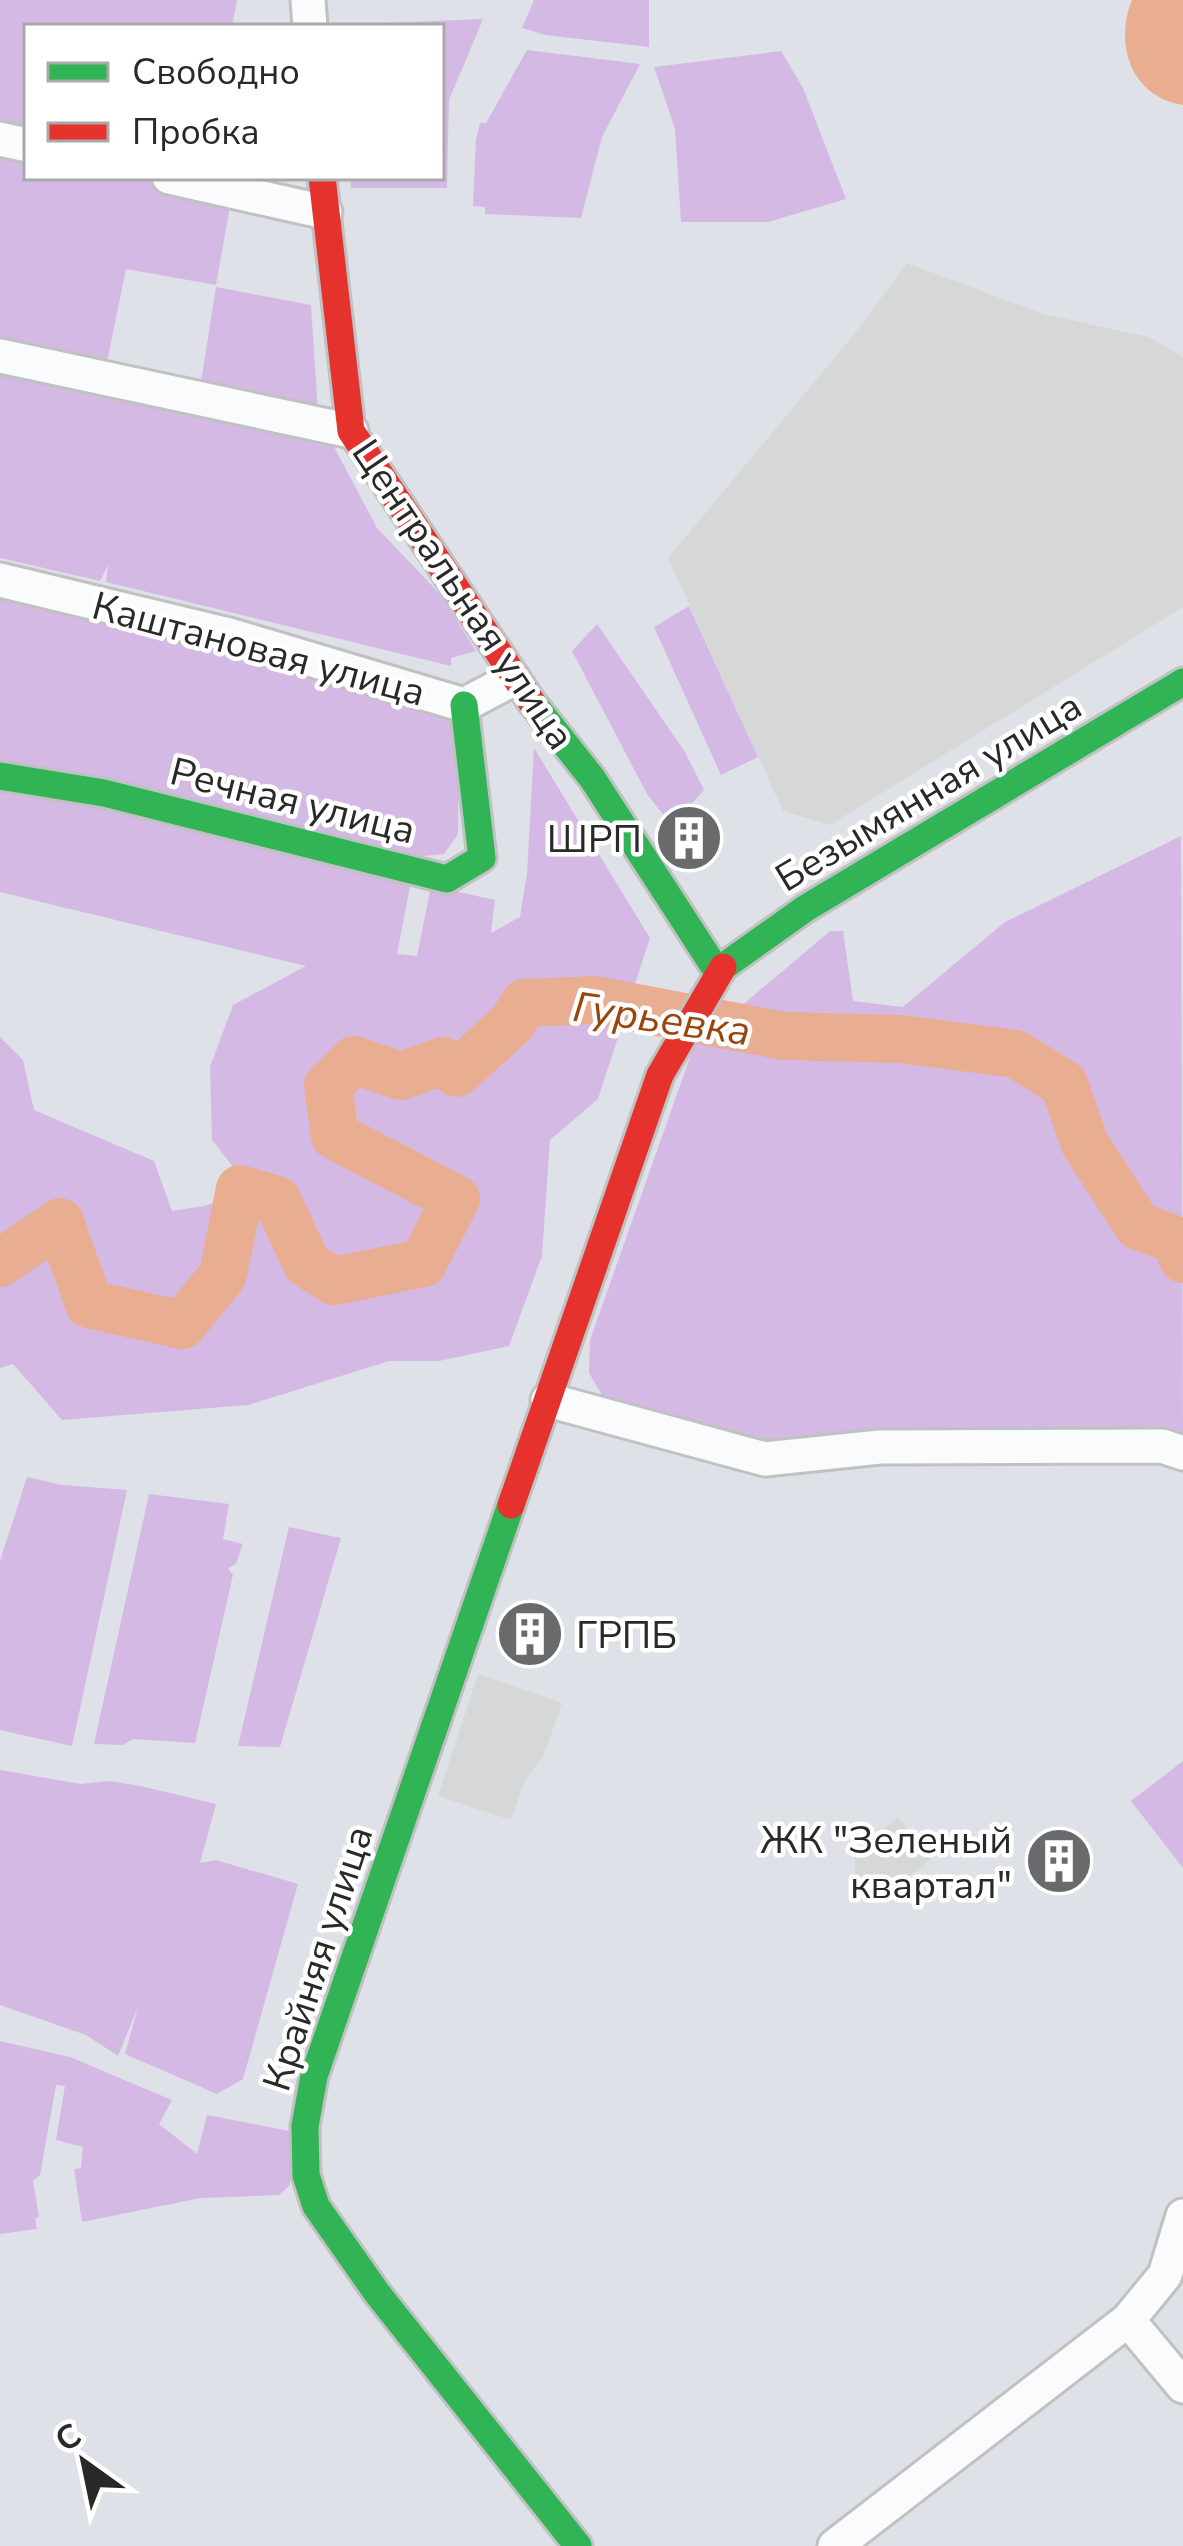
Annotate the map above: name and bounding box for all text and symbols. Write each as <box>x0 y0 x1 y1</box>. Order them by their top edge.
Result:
legend <box>24 24 444 180</box>
text: Свободно <box>132 48 300 97</box>
text: Пробка <box>132 108 260 157</box>
street label: Центральная улица <box>339 429 586 760</box>
street label: Каштановая улица <box>86 580 431 719</box>
street label: Безымянная улица <box>766 680 1092 905</box>
street label: Речная улица <box>165 745 421 857</box>
building icon: ШРП <box>654 803 724 873</box>
place label: ШРП <box>547 813 642 866</box>
water label: Гурьевка <box>569 979 754 1060</box>
building icon: ГРПБ <box>495 1599 565 1669</box>
place label: ГРПБ <box>576 1609 677 1662</box>
place label: ЖК "Зеленый квартал" <box>760 1814 1012 1912</box>
street label: Крайняя улица <box>251 1819 386 2098</box>
building icon: ЖК "Зеленый квартал" <box>1024 1826 1094 1896</box>
north arrow <box>24 2402 144 2522</box>
text: С <box>47 2413 90 2463</box>

